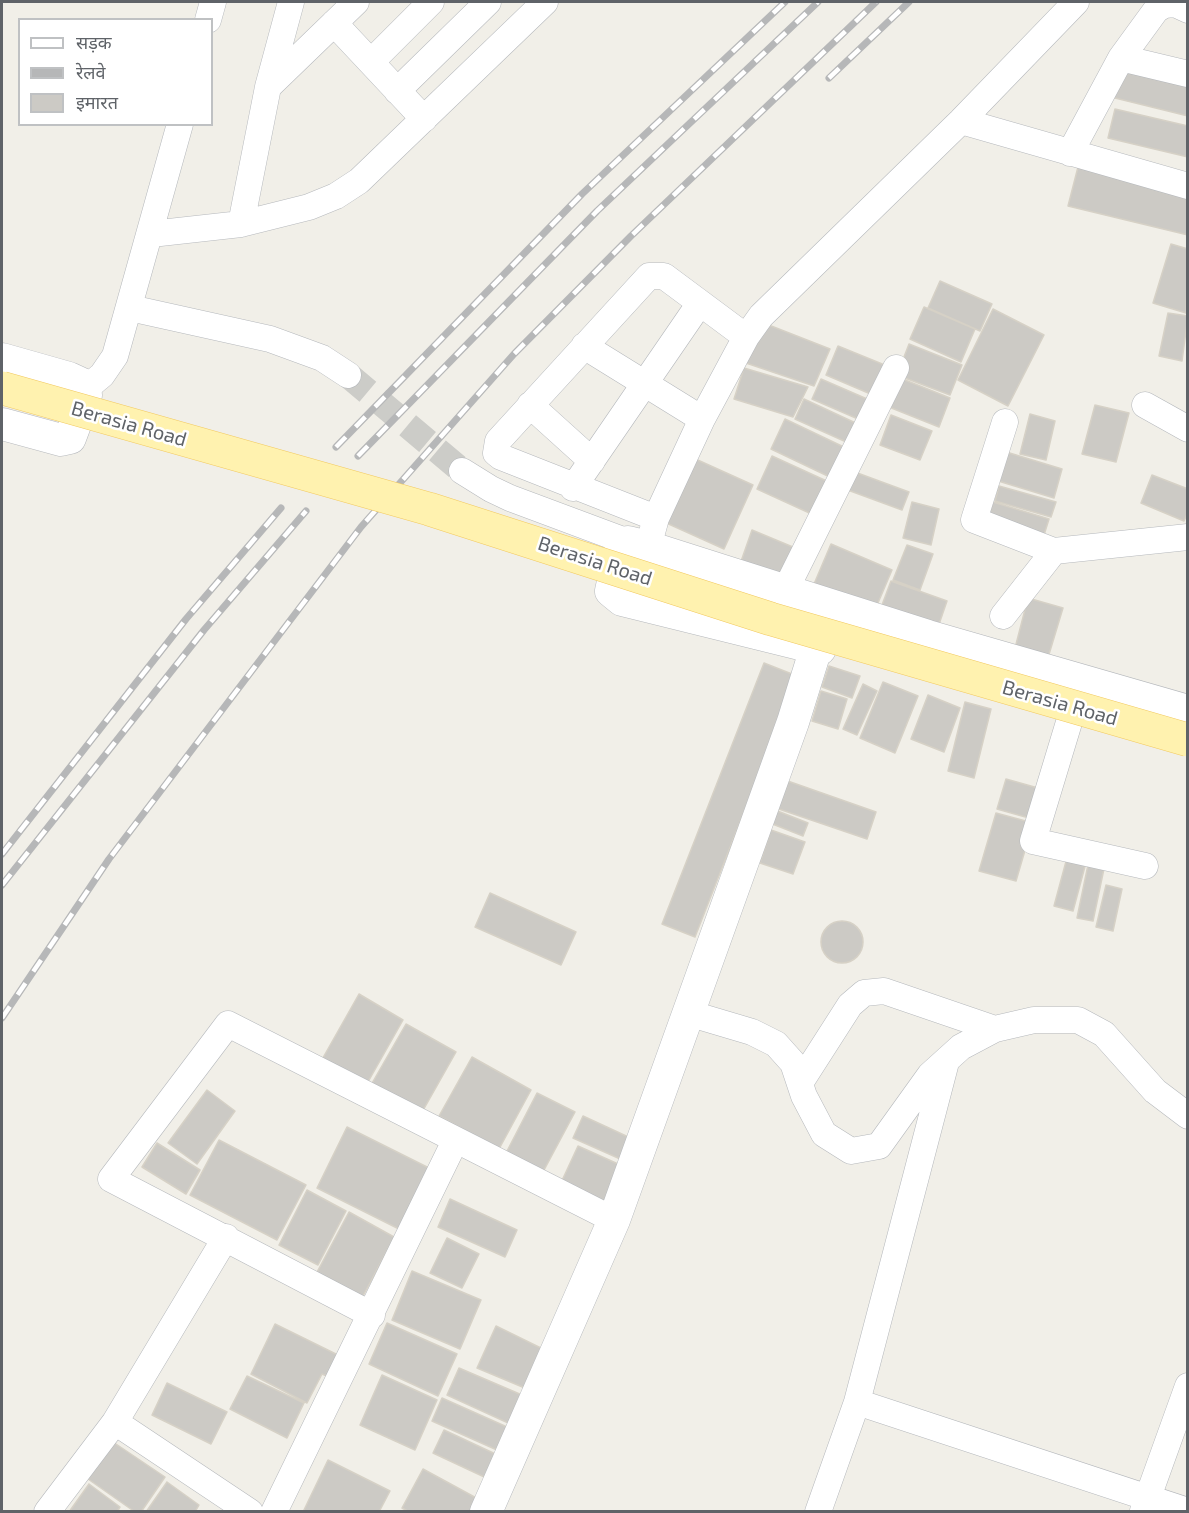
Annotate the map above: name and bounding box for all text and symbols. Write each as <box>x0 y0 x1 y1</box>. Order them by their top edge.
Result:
legend <box>18 18 213 126</box>
text: सड़क <box>76 31 112 53</box>
text: रेलवे <box>76 61 106 83</box>
text: इमारत <box>76 91 118 113</box>
street label: Berasia Road <box>69 396 189 452</box>
street label: Berasia Road <box>535 531 655 591</box>
street label: Berasia Road <box>1000 675 1120 731</box>

